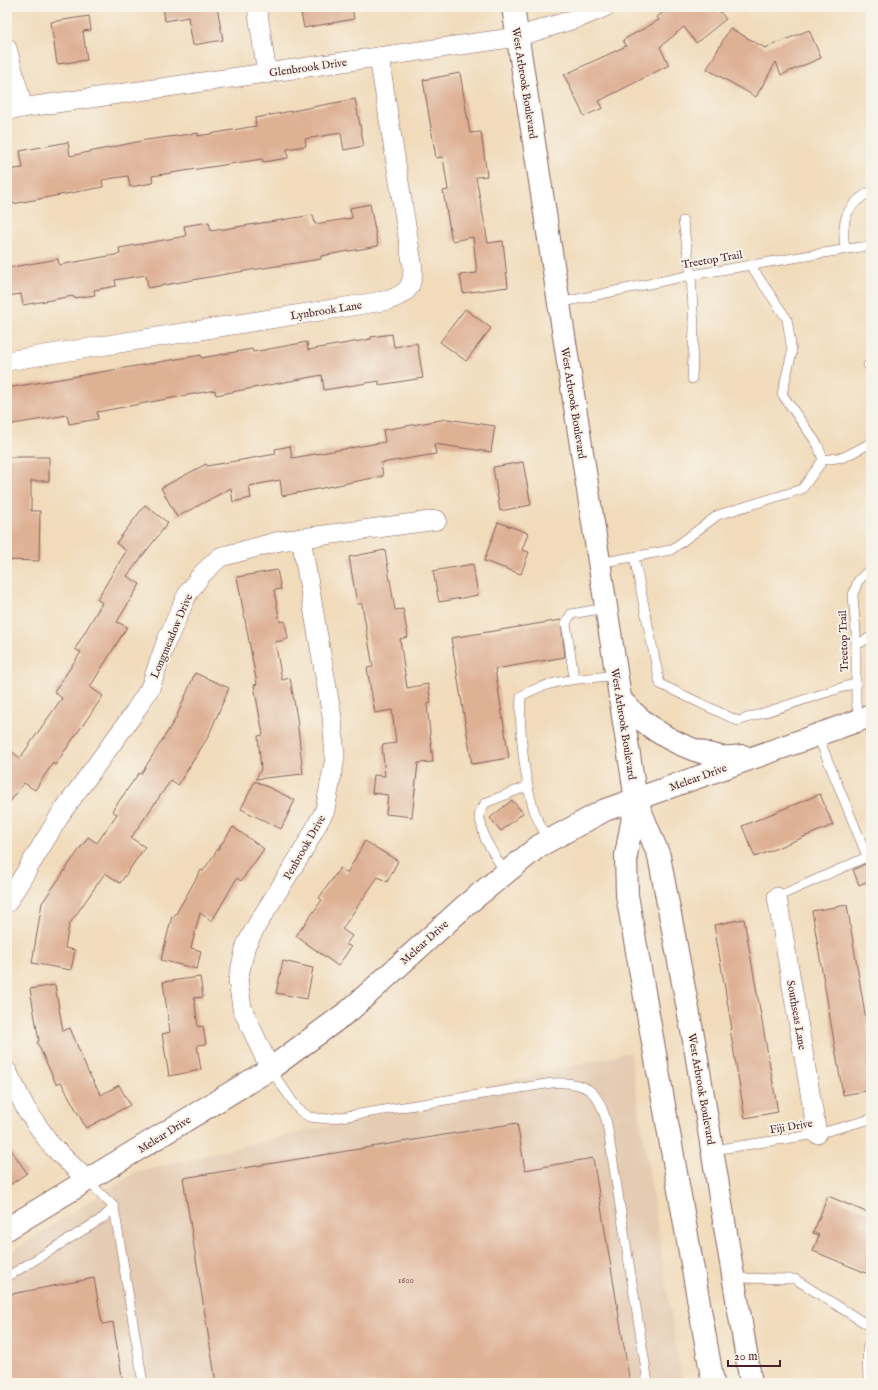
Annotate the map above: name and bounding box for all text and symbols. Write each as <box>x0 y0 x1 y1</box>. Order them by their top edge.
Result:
street label: West Arbrook Boulevard <box>508 26 540 140</box>
street label: Glenbrook Drive <box>268 56 348 80</box>
street label: Treetop Trail <box>681 248 744 272</box>
street label: Lynbrook Lane <box>289 298 363 324</box>
street label: West Arbrook Boulevard <box>557 346 589 460</box>
street label: Longmeadow Drive <box>148 592 196 681</box>
street label: Treetop Trail <box>836 610 852 672</box>
street label: West Arbrook Boulevard <box>607 667 639 781</box>
street label: Melear Drive <box>668 761 729 795</box>
street label: Penbrook Drive <box>281 813 329 882</box>
street label: Melear Drive <box>398 917 452 968</box>
street label: Southseas Lane <box>783 979 809 1051</box>
street label: West Arbrook Boulevard <box>684 1032 718 1146</box>
street label: Melear Drive <box>135 1113 194 1157</box>
street label: Fiji Drive <box>769 1117 814 1137</box>
house number: 1600 <box>398 1275 414 1286</box>
scale bar <box>728 1342 780 1368</box>
text: 20 m <box>734 1349 757 1364</box>

